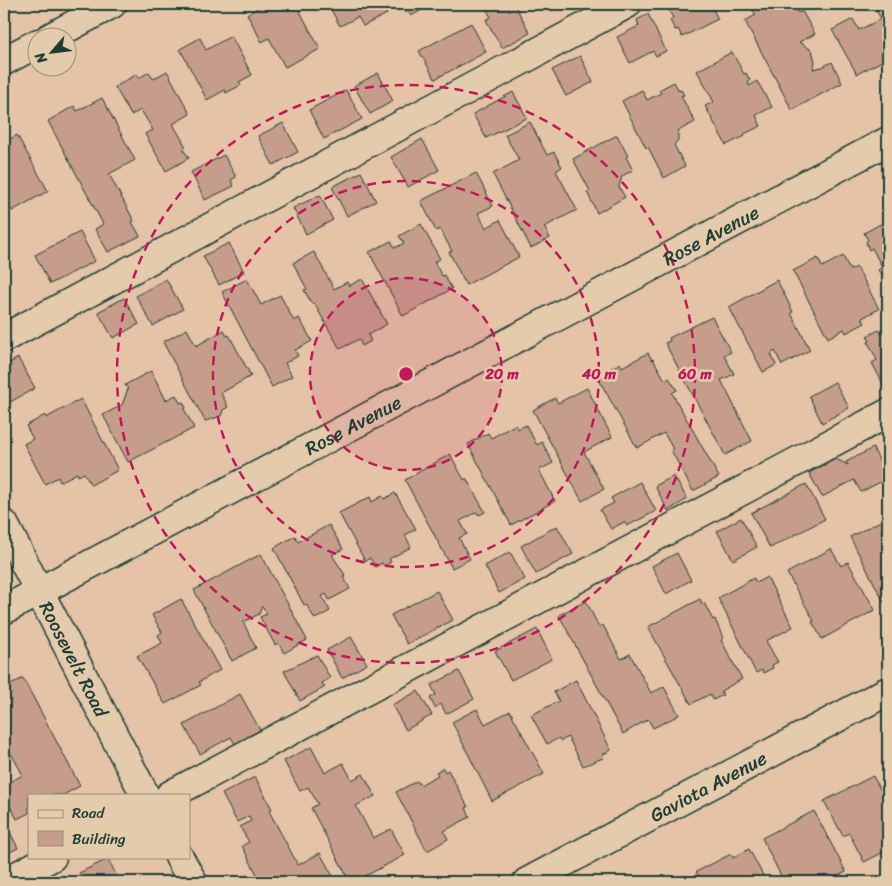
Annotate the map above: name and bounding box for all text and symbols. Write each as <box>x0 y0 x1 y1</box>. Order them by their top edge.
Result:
north arrow <box>28 28 78 78</box>
text: N <box>28 47 55 69</box>
street label: Rose Avenue <box>657 196 765 275</box>
text: 20 m <box>484 361 519 387</box>
text: 40 m <box>581 361 617 387</box>
text: 60 m <box>677 361 712 387</box>
centre of rings <box>397 365 415 383</box>
street label: Rose Avenue <box>299 386 408 465</box>
street label: Roosevelt Road <box>30 595 118 724</box>
street label: Gaviota Avenue <box>644 742 773 831</box>
legend <box>28 794 190 858</box>
text: Road <box>72 800 105 826</box>
text: Building <box>72 826 126 852</box>

